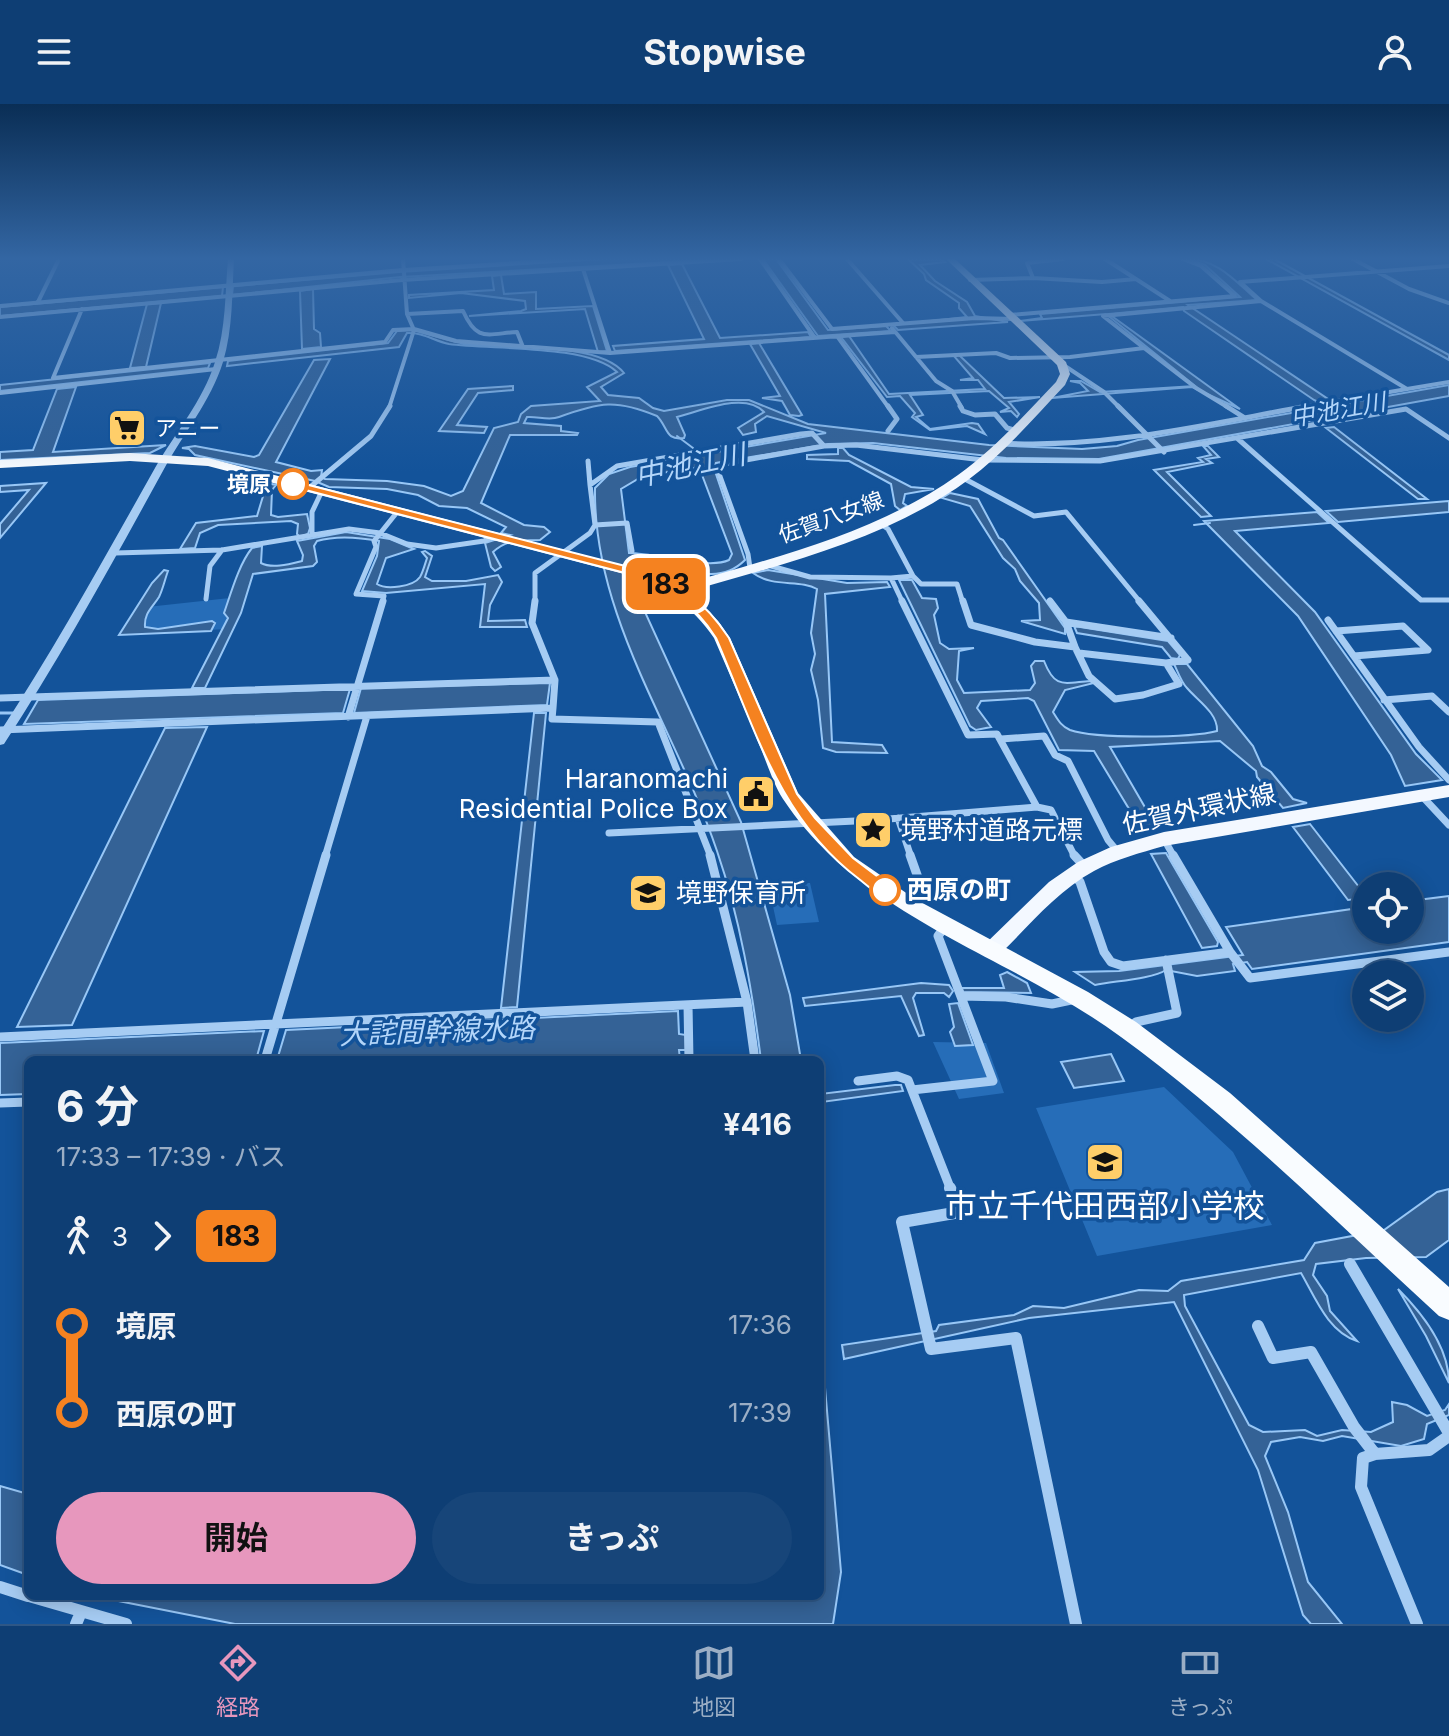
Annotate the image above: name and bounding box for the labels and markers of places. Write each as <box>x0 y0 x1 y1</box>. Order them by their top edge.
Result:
supermarket icon: アニー <box>106 407 148 449</box>
place label: アニー <box>155 415 221 441</box>
marker: 境原 <box>278 469 308 499</box>
place label: 境原 <box>227 471 271 497</box>
place label: Haranomachi Residential Police Box <box>459 763 728 824</box>
public building icon: Haranomachi Residential Police Box <box>735 773 777 815</box>
place icon: 境野村道路元標 <box>852 809 894 851</box>
place label: 境野村道路元標 <box>901 814 1083 845</box>
school or university icon: 境野保育所 <box>627 872 669 914</box>
place label: 西原の町 <box>907 874 1011 905</box>
marker: 西原の町 <box>870 875 900 905</box>
place label: 境野保育所 <box>676 877 806 908</box>
school or university icon: 市立千代田西部小学校 <box>1084 1141 1126 1183</box>
place label: 市立千代田西部小学校 <box>945 1186 1265 1225</box>

